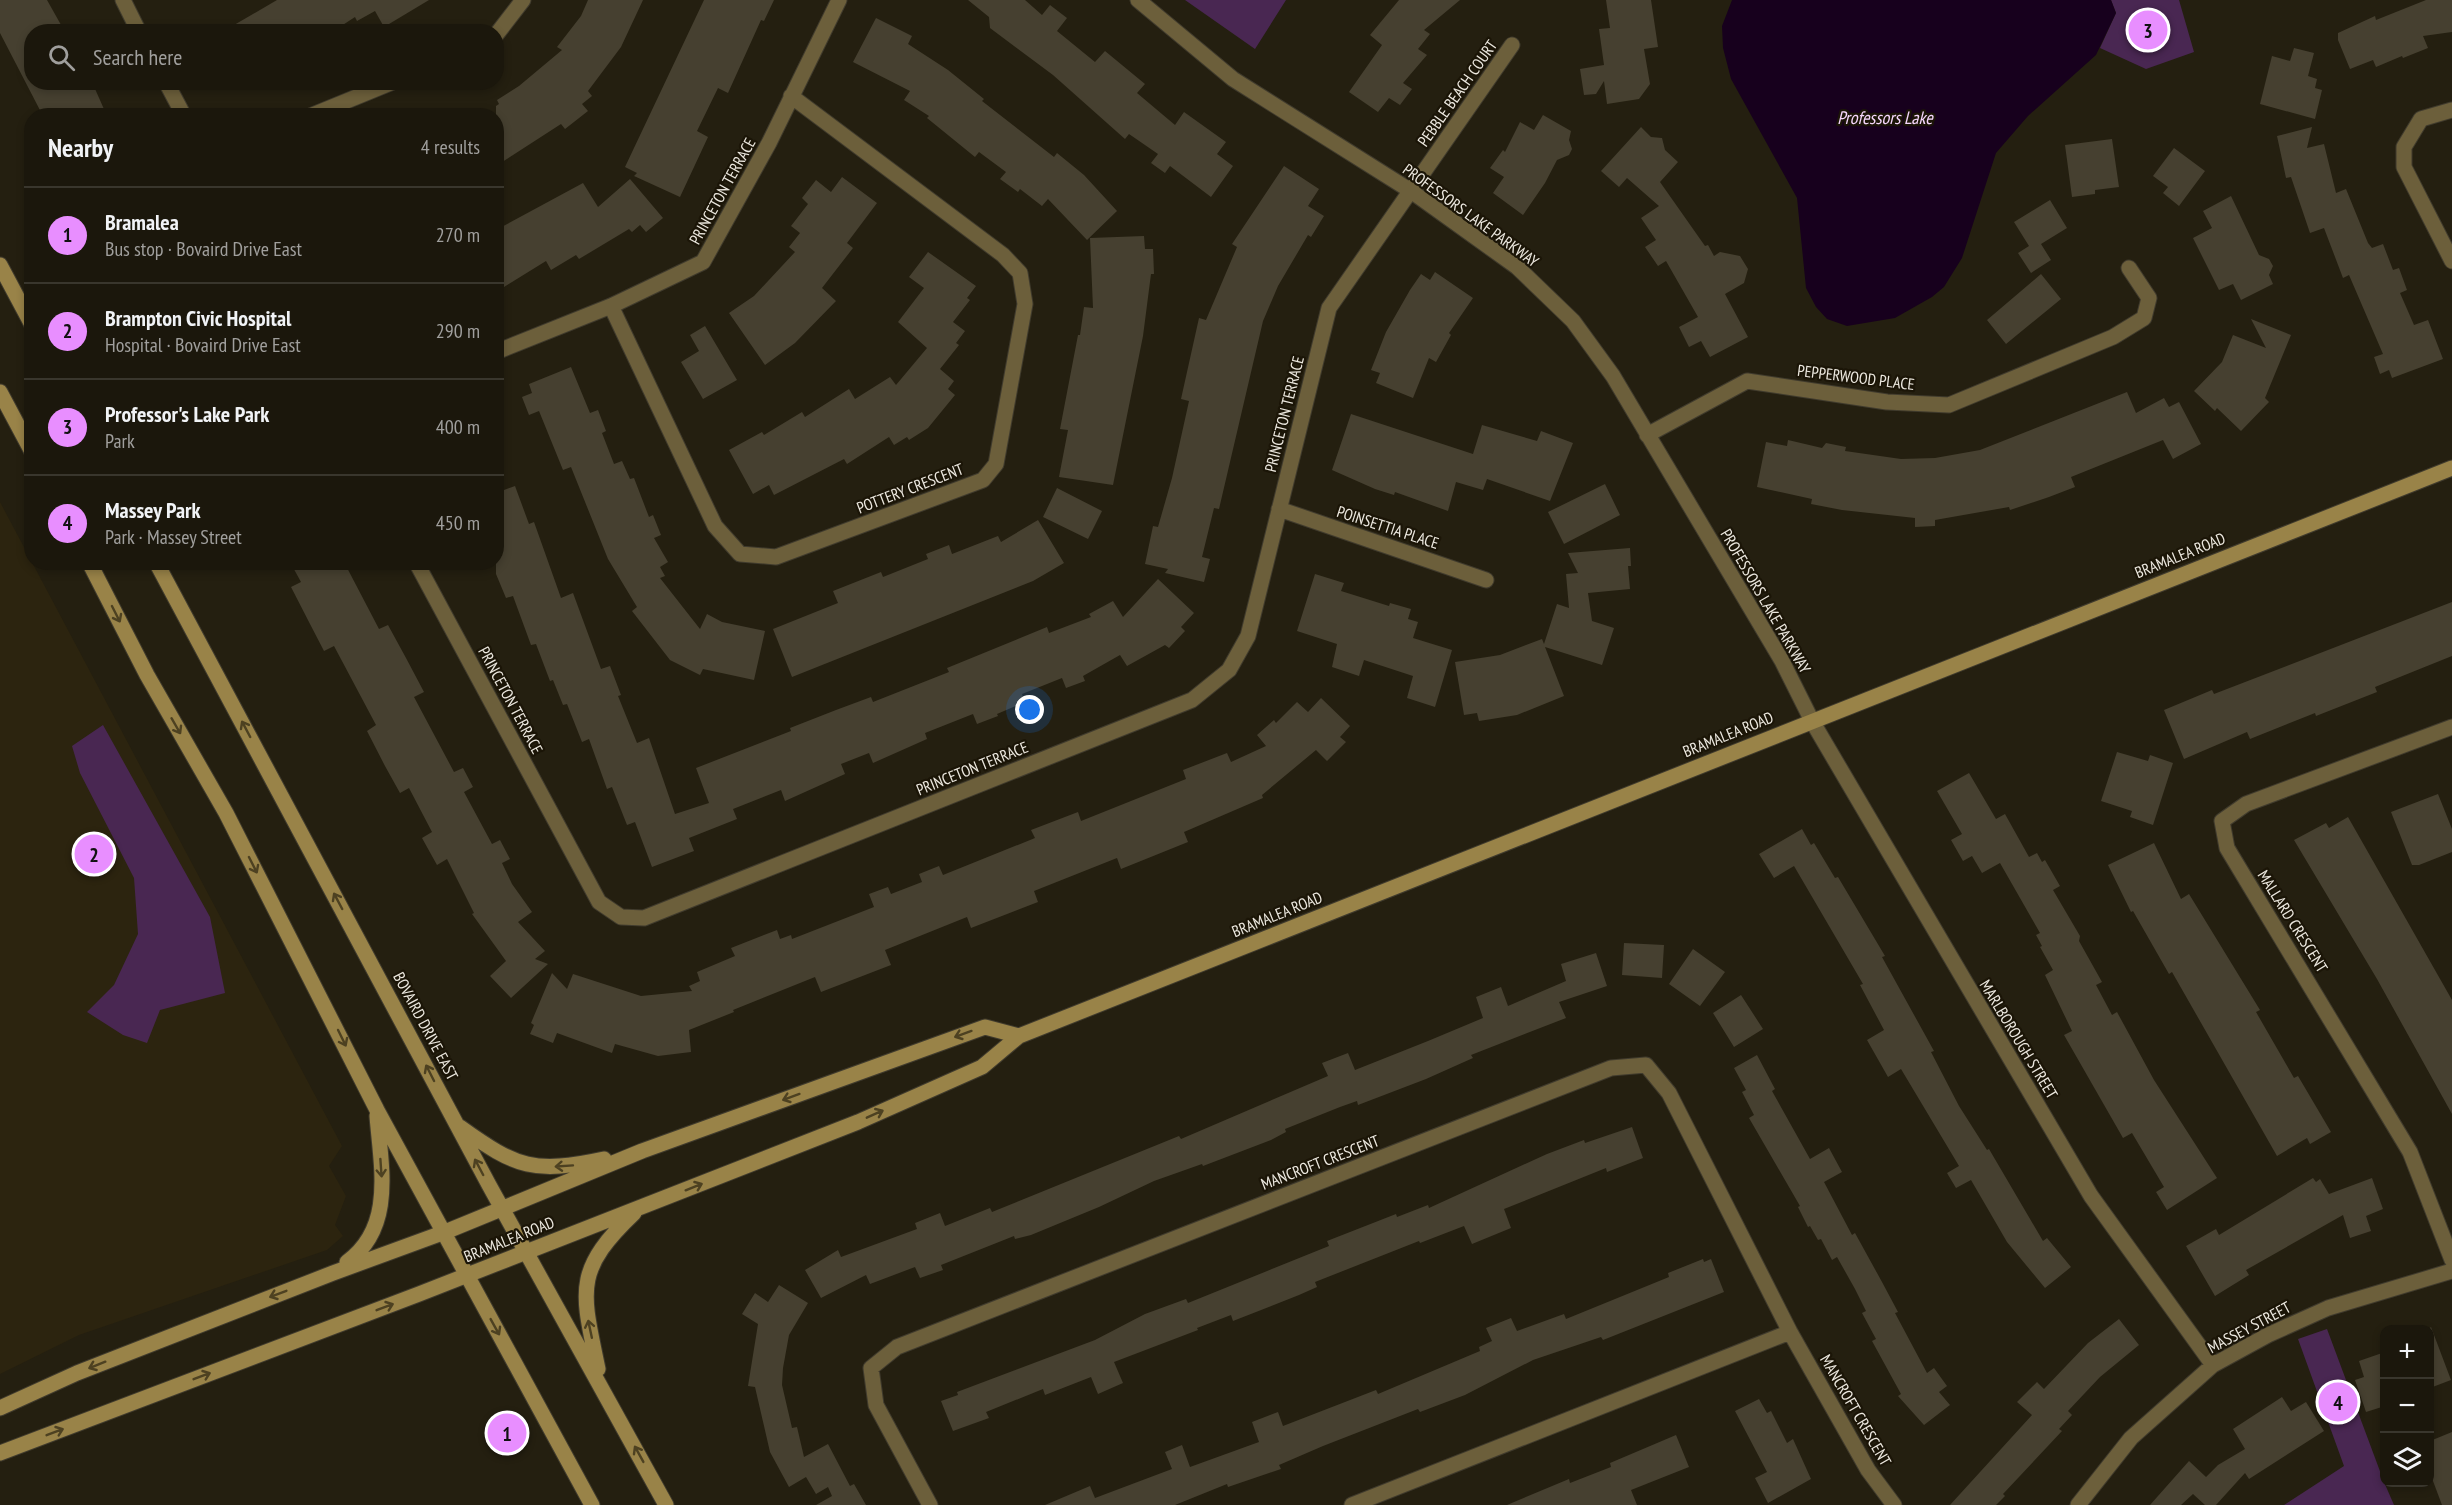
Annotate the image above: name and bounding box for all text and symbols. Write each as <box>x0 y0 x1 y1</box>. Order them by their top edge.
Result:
pin: 3 <box>2128 8 2168 52</box>
search box <box>24 24 504 90</box>
street label: PEBBLE BEACH COURT <box>1413 36 1501 150</box>
icon: search <box>45 41 78 74</box>
text: Search here <box>93 43 182 71</box>
water label: Professors Lake <box>1837 106 1934 129</box>
text: Nearby <box>48 131 113 164</box>
text: 4 results <box>421 134 480 160</box>
street label: PRINCETON TERRACE <box>684 134 760 248</box>
street label: PROFESSORS LAKE PARKWAY <box>1399 159 1543 271</box>
text: Bramalea <box>105 208 179 236</box>
text: 1 <box>63 222 72 248</box>
text: 270 m <box>436 222 480 248</box>
text: Bus stop · Bovaird Drive East <box>105 236 302 262</box>
text: Brampton Civic Hospital <box>105 304 291 332</box>
text: 2 <box>63 318 72 344</box>
text: 290 m <box>436 318 480 344</box>
text: Hospital · Bovaird Drive East <box>105 332 301 358</box>
street label: PRINCETON TERRACE <box>1260 354 1308 474</box>
street label: PEPPERWOOD PLACE <box>1796 360 1916 394</box>
text: Professor's Lake Park <box>105 400 269 428</box>
text: 3 <box>63 414 72 440</box>
text: 400 m <box>436 414 480 440</box>
text: Park <box>105 428 135 454</box>
street label: POTTERY CRESCENT <box>854 458 966 518</box>
text: Massey Park <box>105 496 201 524</box>
street label: POINSETTIA PLACE <box>1334 501 1442 553</box>
text: 4 <box>63 510 72 536</box>
text: 450 m <box>436 510 480 536</box>
text: Park · Massey Street <box>105 524 242 550</box>
street label: PROFESSORS LAKE PARKWAY <box>1717 525 1816 677</box>
street label: BRAMALEA ROAD <box>2132 528 2228 582</box>
one-way arrow <box>111 605 122 623</box>
street label: PRINCETON TERRACE <box>474 643 548 757</box>
your location <box>1015 695 1044 724</box>
street label: BRAMALEA ROAD <box>1680 707 1776 761</box>
one-way arrow <box>171 716 182 734</box>
one-way arrow <box>240 721 252 738</box>
street label: PRINCETON TERRACE <box>913 736 1031 800</box>
pin: 2 <box>74 832 113 876</box>
one-way arrow <box>247 855 259 873</box>
street label: MALLARD CRESCENT <box>2254 866 2332 976</box>
street label: BRAMALEA ROAD <box>1229 887 1325 941</box>
one-way arrow <box>332 892 343 910</box>
street label: BOVAIRD DRIVE EAST <box>389 969 463 1083</box>
street label: MARLBOROUGH STREET <box>1976 976 2062 1102</box>
one-way arrow <box>336 1029 348 1047</box>
one-way arrow <box>955 1030 973 1041</box>
one-way arrow <box>424 1065 436 1082</box>
one-way arrow <box>782 1092 801 1103</box>
one-way arrow <box>865 1108 883 1119</box>
street label: MANCROFT CRESCENT <box>1258 1130 1382 1194</box>
one-way arrow <box>375 1158 386 1177</box>
one-way arrow <box>473 1159 485 1176</box>
one-way arrow <box>554 1161 574 1172</box>
one-way arrow <box>684 1180 702 1191</box>
street label: BRAMALEA ROAD <box>461 1212 557 1266</box>
one-way arrow <box>269 1289 288 1300</box>
street label: MASSEY STREET <box>2204 1297 2294 1357</box>
one-way arrow <box>375 1301 394 1312</box>
one-way arrow <box>490 1317 501 1335</box>
one-way arrow <box>584 1320 595 1340</box>
map controls <box>2380 1325 2434 1487</box>
button: + <box>2380 1325 2434 1379</box>
street label: MANCROFT CRESCENT <box>1816 1351 1896 1469</box>
one-way arrow <box>88 1360 106 1371</box>
one-way arrow <box>193 1370 211 1381</box>
button: − <box>2380 1379 2434 1433</box>
pin: 4 <box>2318 1380 2358 1424</box>
pin: 1 <box>488 1410 526 1456</box>
one-way arrow <box>45 1426 63 1437</box>
button: layers <box>2380 1433 2434 1487</box>
one-way arrow <box>632 1445 644 1462</box>

